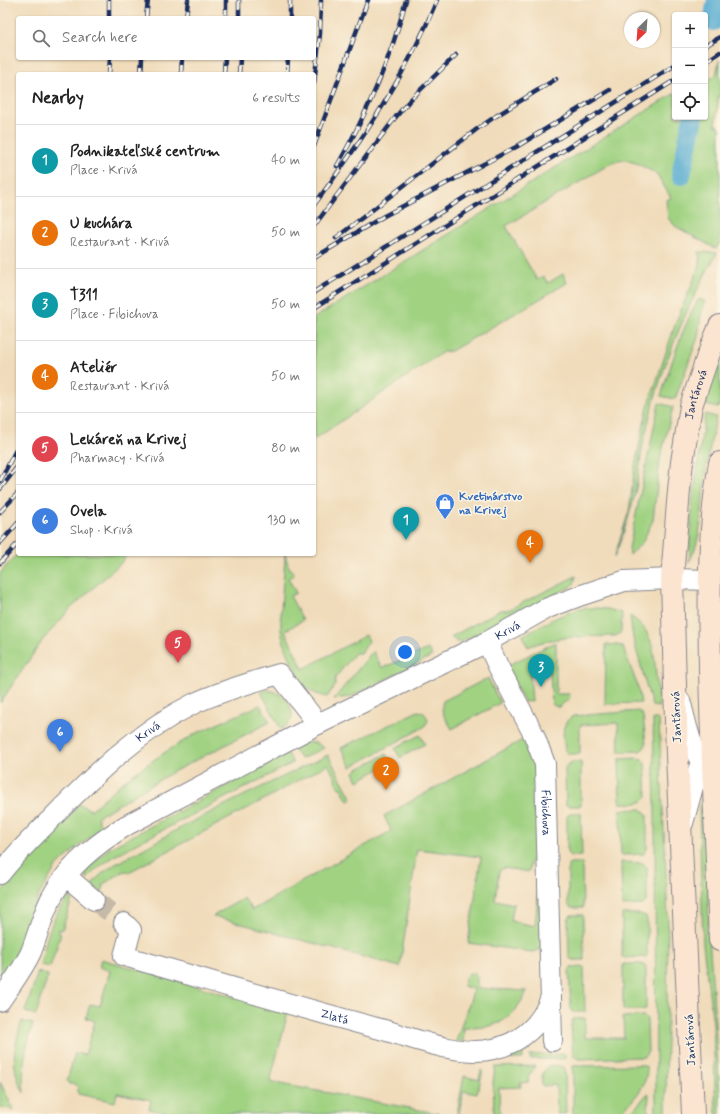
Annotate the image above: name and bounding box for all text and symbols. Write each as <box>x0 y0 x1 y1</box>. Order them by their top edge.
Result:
north arrow <box>624 12 660 48</box>
map controls <box>672 12 708 120</box>
button: + <box>672 12 708 48</box>
search box <box>16 16 316 60</box>
icon: search <box>30 27 52 49</box>
text: Search here <box>62 28 138 48</box>
button: − <box>672 48 708 84</box>
button: locate <box>672 84 708 120</box>
text: Nearby <box>32 87 84 109</box>
text: 6 results <box>252 90 300 107</box>
text: Podnikateľské centrum <box>70 142 220 162</box>
text: 1 <box>42 152 48 169</box>
text: 40 m <box>271 152 300 169</box>
text: Place · Krivá <box>70 162 138 179</box>
text: U kuchára <box>70 214 132 234</box>
text: 2 <box>42 224 48 241</box>
text: 50 m <box>271 224 300 241</box>
text: Restaurant · Krivá <box>70 234 170 251</box>
text: T311 <box>70 286 98 306</box>
text: 3 <box>42 296 48 313</box>
text: 50 m <box>271 296 300 313</box>
text: Place · Fibichova <box>70 306 159 323</box>
text: Ateliér <box>70 358 117 378</box>
street label: Jantárová <box>682 367 712 421</box>
text: 4 <box>41 368 49 385</box>
text: 50 m <box>271 368 300 385</box>
text: Restaurant · Krivá <box>70 378 170 395</box>
text: Lekáreň na Krivej <box>70 430 187 450</box>
text: 5 <box>41 440 49 457</box>
text: 80 m <box>271 440 300 457</box>
text: Pharmacy · Krivá <box>70 450 165 467</box>
place label: Kvetinárstvo na Krivej <box>459 489 522 519</box>
shop icon: Kvetinárstvo na Krivej <box>434 492 456 520</box>
text: Ovela <box>70 502 106 522</box>
pin: 1 <box>393 507 419 540</box>
text: 6 <box>42 512 48 529</box>
text: 130 m <box>267 512 300 529</box>
text: Shop · Krivá <box>70 522 133 539</box>
pin: 4 <box>517 530 543 563</box>
street label: Krivá <box>493 617 524 645</box>
pin: 5 <box>165 630 191 663</box>
your location <box>395 642 415 662</box>
pin: 3 <box>528 654 554 687</box>
street label: Jantárová <box>668 690 686 743</box>
street label: Krivá <box>133 718 164 747</box>
pin: 6 <box>47 719 73 752</box>
pin: 2 <box>373 757 399 790</box>
street label: Fibichova <box>537 789 554 836</box>
street label: Zlatá <box>318 1006 351 1029</box>
street label: Jantárová <box>682 1013 700 1066</box>

